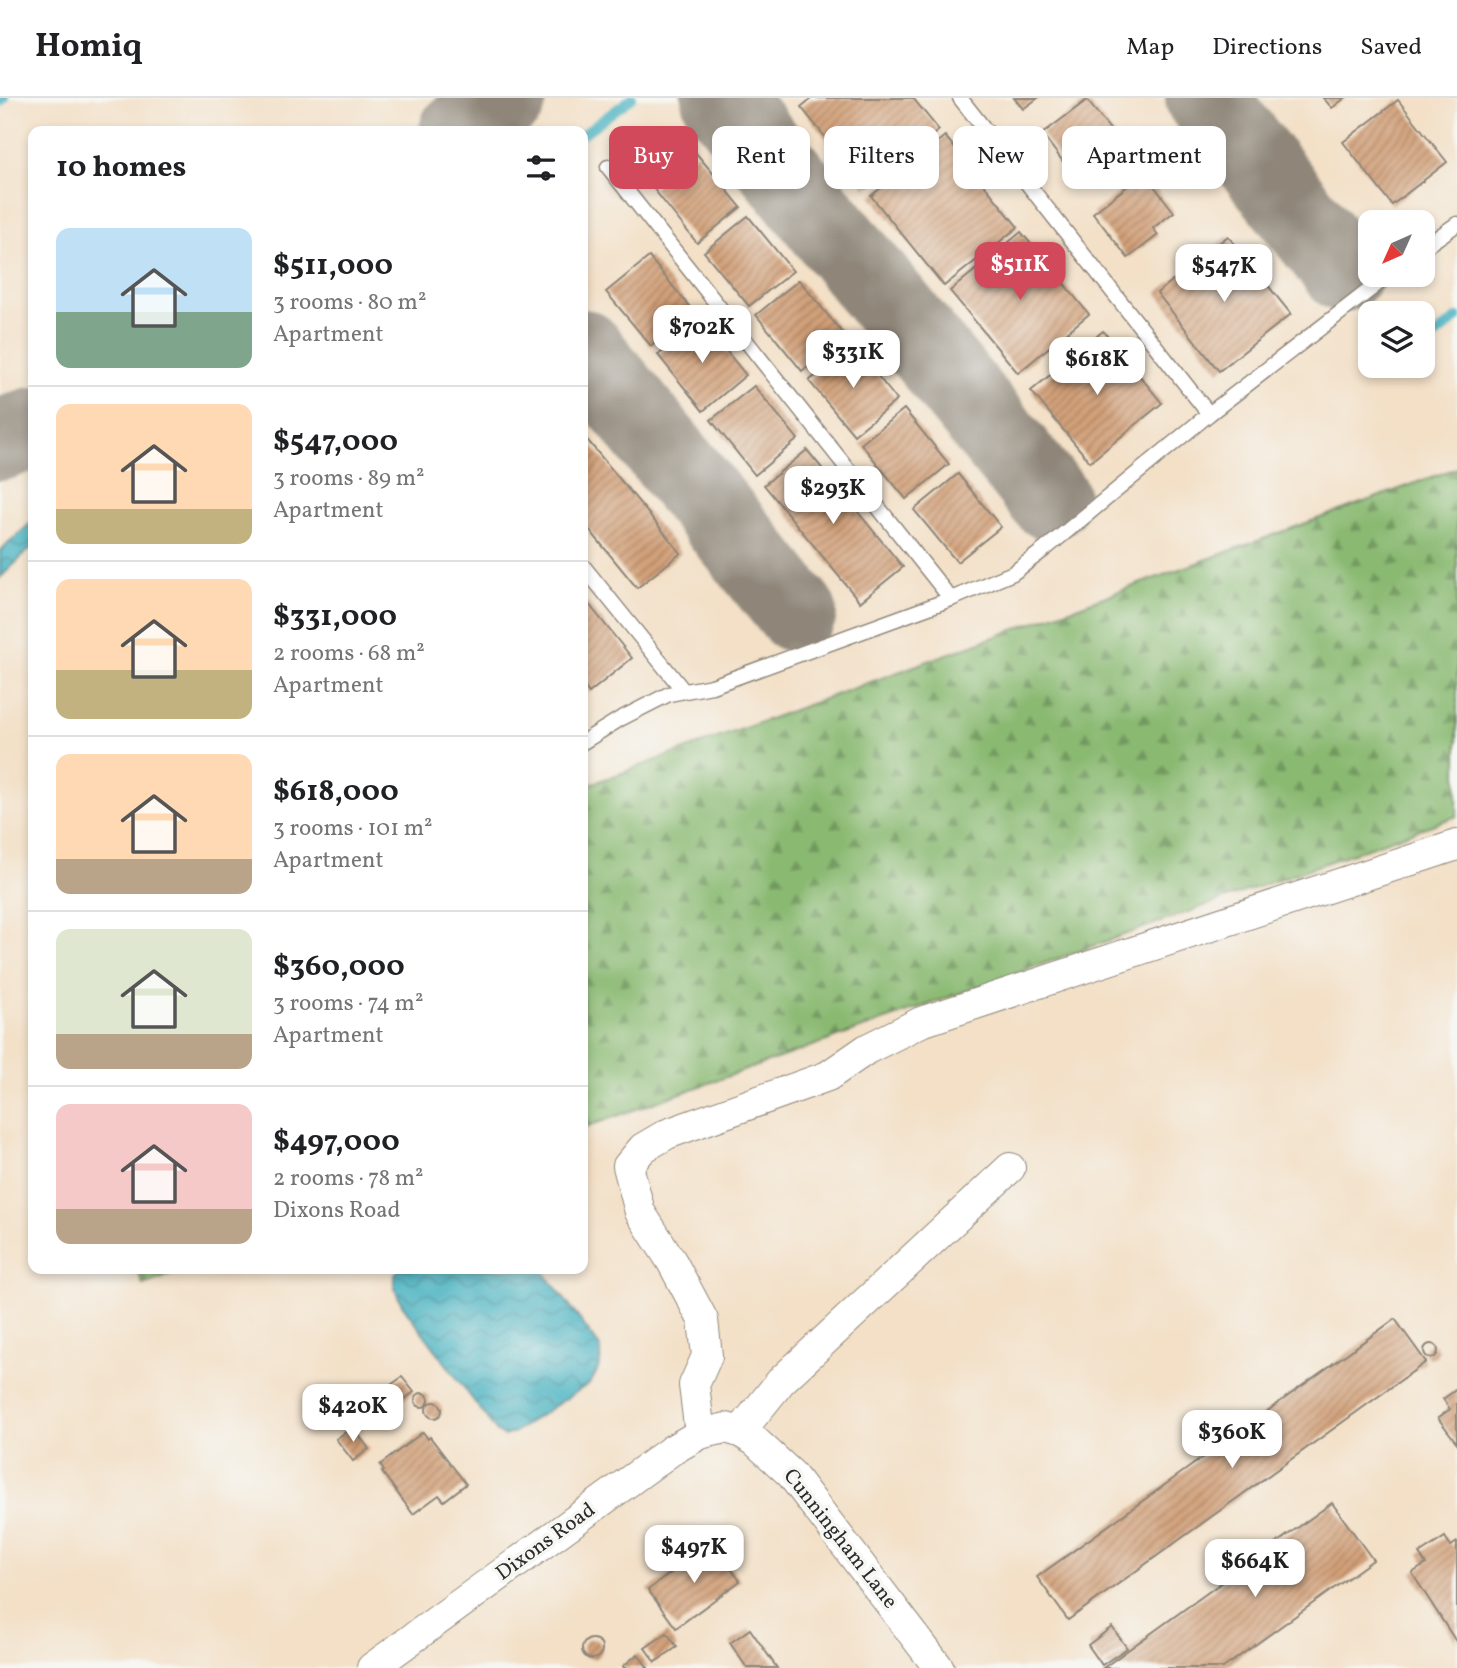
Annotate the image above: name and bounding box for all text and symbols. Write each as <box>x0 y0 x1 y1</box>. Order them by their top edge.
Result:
text: Homiq <box>35 25 142 71</box>
text: Map <box>1126 31 1174 65</box>
text: Directions <box>1212 31 1322 65</box>
text: Saved <box>1360 31 1422 65</box>
chip: Buy <box>609 126 698 189</box>
chip: Rent <box>712 126 810 189</box>
chip: Filters <box>824 126 939 189</box>
chip: New <box>953 126 1048 189</box>
chip: Apartment <box>1062 126 1226 189</box>
text: 10 homes <box>56 147 186 189</box>
icon: filters <box>522 149 560 187</box>
north arrow <box>1358 210 1435 287</box>
map controls <box>1358 210 1435 378</box>
pin: $511K <box>971 242 1069 302</box>
pin: $547K <box>1175 244 1273 304</box>
text: $511,000 <box>273 245 393 287</box>
text: $511K <box>990 249 1050 281</box>
text: $547K <box>1191 251 1257 283</box>
icon: home <box>112 256 196 340</box>
text: 3 rooms · 80 m² <box>273 287 426 319</box>
button: layers <box>1358 301 1435 378</box>
pin: $702K <box>653 306 751 365</box>
text: $702K <box>669 312 735 344</box>
text: Apartment <box>273 319 384 351</box>
pin: $331K <box>804 330 902 390</box>
text: $331K <box>822 337 884 369</box>
pin: $618K <box>1048 338 1146 397</box>
text: $618K <box>1065 344 1129 376</box>
text: $547,000 <box>273 421 398 463</box>
icon: home <box>112 432 196 516</box>
text: 3 rooms · 89 m² <box>273 463 425 495</box>
pin: $293K <box>784 466 882 526</box>
text: $293K <box>800 473 866 505</box>
text: Apartment <box>273 495 384 527</box>
text: $331,000 <box>273 596 397 638</box>
icon: home <box>112 607 196 691</box>
text: 2 rooms · 68 m² <box>273 638 425 670</box>
text: Apartment <box>273 670 384 702</box>
text: $618,000 <box>273 771 399 813</box>
icon: home <box>112 782 196 866</box>
text: 3 rooms · 101 m² <box>273 813 433 845</box>
text: Apartment <box>273 845 384 877</box>
text: $360,000 <box>273 946 405 988</box>
icon: home <box>112 957 196 1041</box>
text: 3 rooms · 74 m² <box>273 988 423 1020</box>
text: Apartment <box>273 1020 384 1052</box>
text: $497,000 <box>273 1121 400 1163</box>
icon: home <box>112 1132 196 1216</box>
text: 2 rooms · 78 m² <box>273 1163 424 1195</box>
text: Dixons Road <box>273 1195 401 1227</box>
pin: $420K <box>304 1384 402 1444</box>
text: $420K <box>318 1391 388 1423</box>
pin: $360K <box>1183 1410 1281 1470</box>
text: $360K <box>1198 1417 1266 1449</box>
street label: Cunningham Lane <box>776 1463 904 1615</box>
street label: Dixons Road <box>490 1496 602 1588</box>
pin: $497K <box>645 1526 743 1585</box>
text: $497K <box>661 1532 727 1564</box>
pin: $664K <box>1206 1540 1304 1599</box>
text: $664K <box>1221 1546 1289 1578</box>

